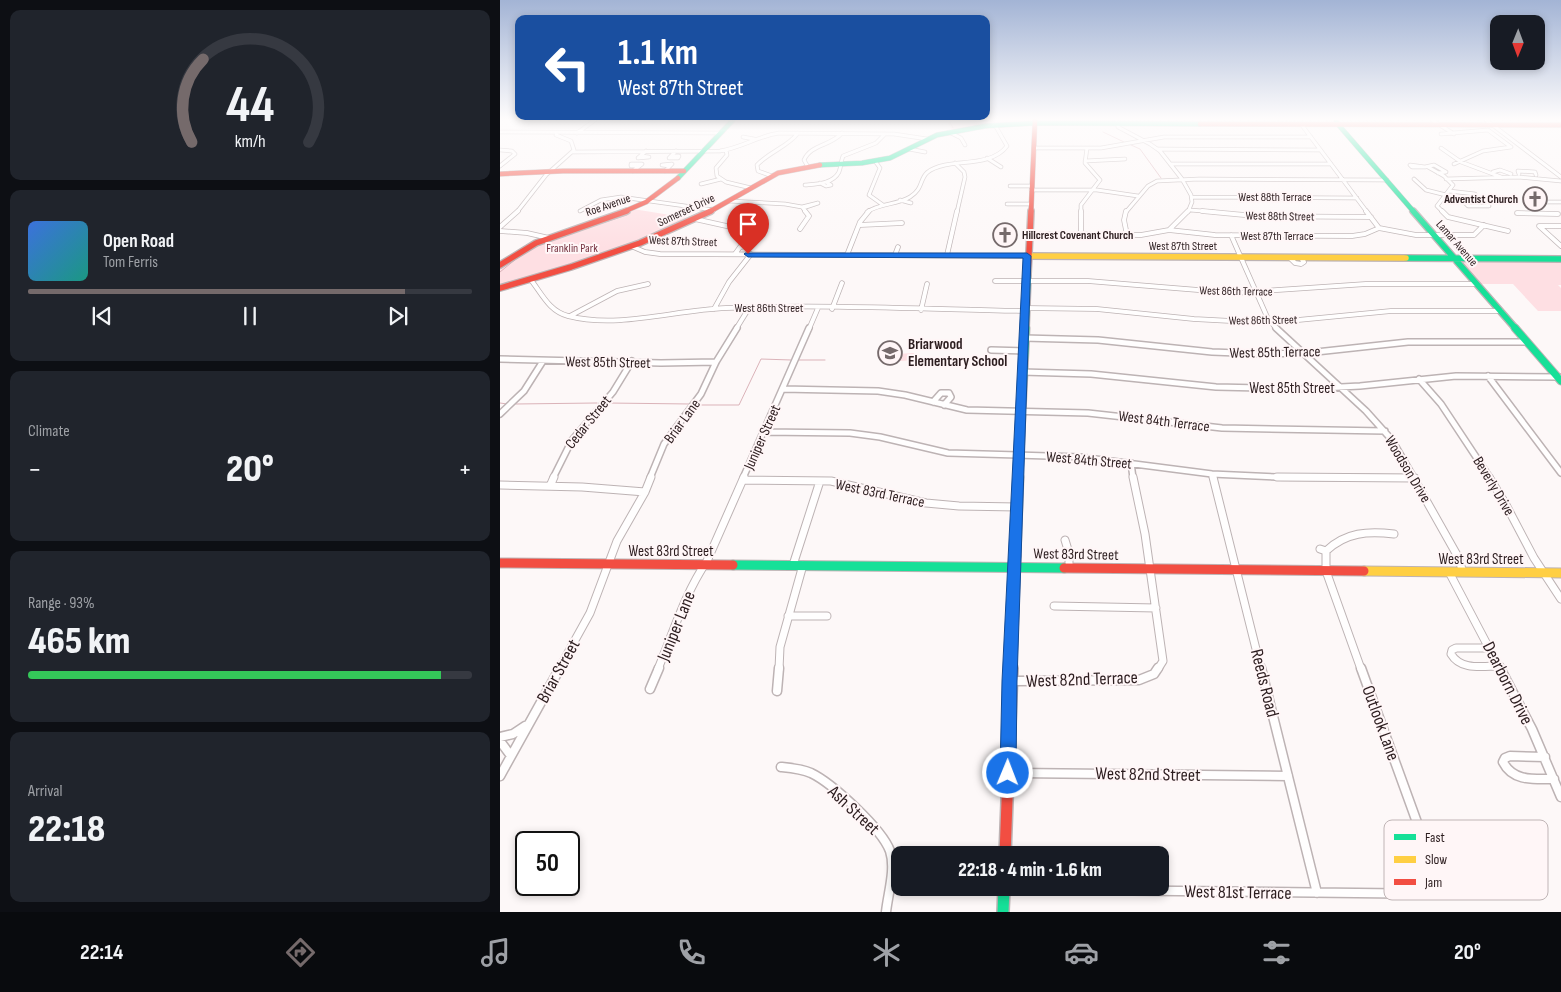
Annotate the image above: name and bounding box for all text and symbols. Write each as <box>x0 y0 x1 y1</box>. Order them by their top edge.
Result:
north arrow <box>1490 15 1545 70</box>
map controls <box>1490 15 1545 70</box>
text: 1.1 km <box>618 32 698 75</box>
icon: left <box>535 35 600 100</box>
text: 44 <box>226 74 274 137</box>
text: West 87th Street <box>618 75 744 102</box>
text: km/h <box>235 131 265 152</box>
church icon: Adventist Church <box>1522 186 1548 212</box>
street label: West 88th Terrace <box>1238 190 1312 205</box>
street label: Roe Avenue <box>584 191 633 220</box>
street label: Somerset Drive <box>655 191 717 230</box>
place label: Adventist Church <box>1443 192 1518 207</box>
pin <box>727 203 769 254</box>
street label: West 88th Street <box>1245 208 1315 225</box>
icon: arrive <box>734 210 762 238</box>
street label: Lamar Avenue <box>1433 217 1481 270</box>
church icon: Hillcrest Covenant Church <box>992 222 1018 248</box>
place label: Hillcrest Covenant Church <box>1022 228 1133 243</box>
street label: West 87th Terrace <box>1241 229 1314 244</box>
text: Open Road <box>103 230 174 253</box>
street label: West 87th Street <box>649 233 718 250</box>
street label: West 87th Street <box>1149 239 1218 254</box>
park label: Franklin Park <box>546 241 598 256</box>
text: Tom Ferris <box>103 253 158 272</box>
street label: West 86th Terrace <box>1199 283 1273 300</box>
street label: West 86th Street <box>735 301 804 316</box>
icon: previous <box>88 302 116 330</box>
icon: pause <box>236 302 264 330</box>
icon: next <box>384 302 412 330</box>
street label: West 86th Street <box>1228 312 1298 329</box>
place label: Briarwood Elementary School <box>908 335 1007 371</box>
school or university icon: Briarwood Elementary School <box>877 340 903 366</box>
street label: West 85th Terrace <box>1229 342 1321 363</box>
street label: West 85th Street <box>565 352 651 373</box>
street label: West 85th Street <box>1249 379 1335 398</box>
street label: Cedar Street <box>561 391 616 453</box>
street label: Briar Lane <box>660 395 705 447</box>
street label: Juniper Street <box>739 401 785 474</box>
street label: West 84th Terrace <box>1117 406 1211 437</box>
text: Climate <box>28 422 70 441</box>
street label: Woodson Drive <box>1380 432 1435 506</box>
text: 20° <box>226 447 274 492</box>
street label: West 84th Street <box>1045 447 1133 474</box>
text: − <box>28 453 42 486</box>
text: + <box>458 453 472 486</box>
street label: Beverly Drive <box>1468 453 1519 519</box>
street label: West 83rd Terrace <box>834 475 926 512</box>
street label: West 83rd Street <box>628 542 714 561</box>
street label: West 83rd Street <box>1033 544 1119 565</box>
street label: West 83rd Street <box>1438 550 1524 569</box>
street label: Juniper Lane <box>653 588 700 665</box>
text: Range · 93% <box>28 594 95 613</box>
text: 465 km <box>28 619 130 664</box>
street label: Briar Street <box>532 635 585 707</box>
street label: Dearborn Drive <box>1478 638 1537 728</box>
street label: Reeds Road <box>1246 647 1283 719</box>
street label: West 82nd Terrace <box>1026 667 1138 692</box>
street label: Outlook Lane <box>1357 683 1404 764</box>
position arrow <box>981 746 1033 798</box>
street label: West 82nd Street <box>1095 763 1201 786</box>
street label: Ash Street <box>823 781 884 840</box>
text: Arrival <box>28 782 62 801</box>
text: 22:18 <box>28 807 105 852</box>
legend <box>1384 820 1548 900</box>
text: Fast <box>1425 829 1445 846</box>
speed limit sign: 50 <box>515 831 580 896</box>
text: Slow <box>1425 851 1447 868</box>
text: 22:18 · 4 min · 1.6 km <box>958 859 1102 882</box>
text: Jam <box>1424 874 1442 891</box>
street label: West 81st Terrace <box>1184 881 1292 904</box>
icon: directions <box>283 935 318 970</box>
icon: music <box>478 935 513 970</box>
icon: phone <box>674 935 709 970</box>
icon: climate <box>869 935 904 970</box>
icon: car <box>1064 935 1099 970</box>
icon: filters <box>1259 935 1294 970</box>
text: 22:14 <box>80 939 123 966</box>
text: 20° <box>1454 939 1481 966</box>

